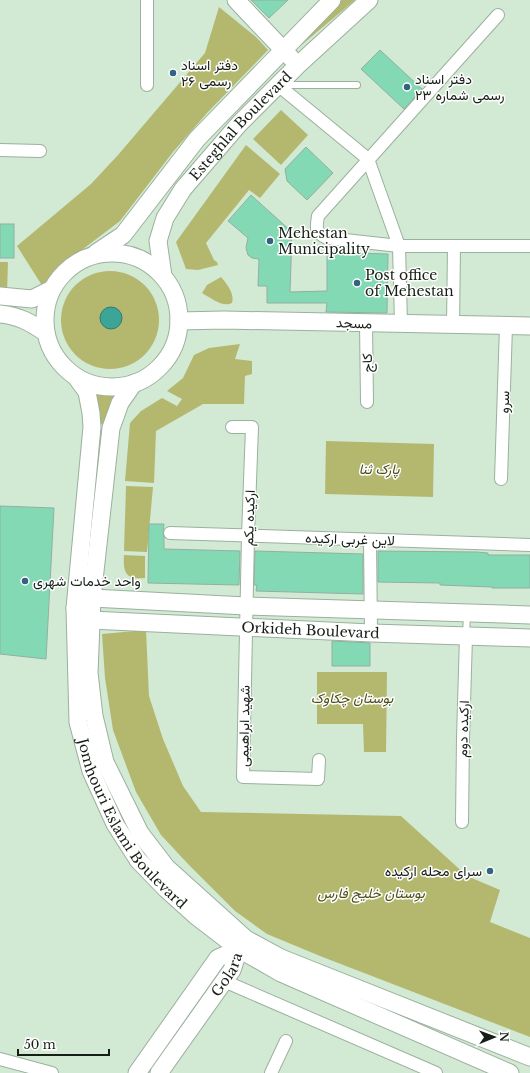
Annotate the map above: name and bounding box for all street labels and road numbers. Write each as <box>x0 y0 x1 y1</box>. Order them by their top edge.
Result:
street label: Esteghlal Boulevard <box>185 67 296 184</box>
street label: مسجد <box>336 313 372 333</box>
street label: کاج <box>358 353 378 373</box>
street label: سرو <box>495 390 513 414</box>
street label: ارکیده یکم <box>239 489 259 547</box>
street label: لاین غربی ارکیده <box>305 528 395 550</box>
street label: Orkideh Boulevard <box>241 618 380 642</box>
street label: شهید ابراهیمی <box>234 685 254 767</box>
street label: ارکیده دوم <box>453 700 473 758</box>
street label: Jomhouri Eslami Boulevard <box>73 735 191 913</box>
street label: Golara <box>207 950 246 1000</box>

